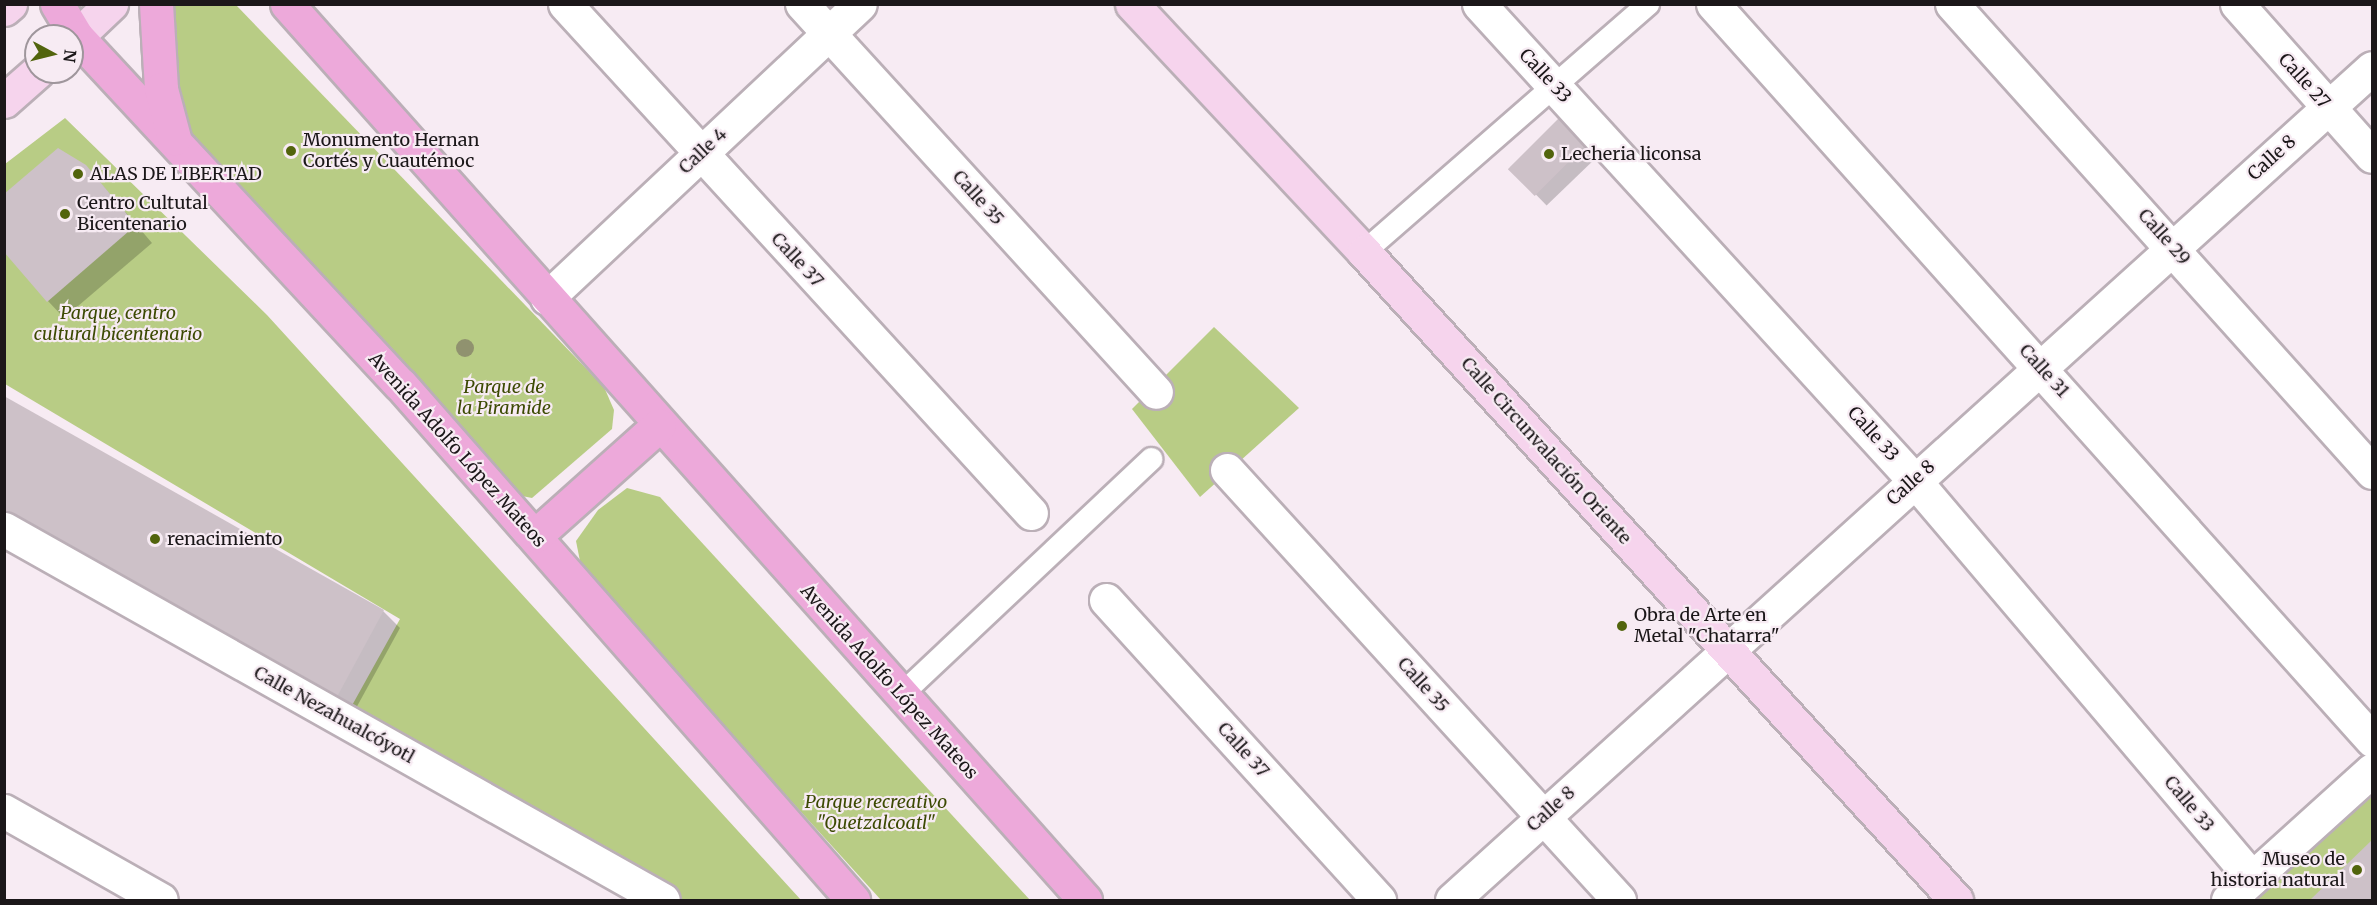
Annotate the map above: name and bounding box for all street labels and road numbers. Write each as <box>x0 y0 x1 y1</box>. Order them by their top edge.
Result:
street label: Calle 33 <box>1515 44 1575 108</box>
street label: Calle 27 <box>2274 49 2334 113</box>
street label: Calle 4 <box>675 123 731 179</box>
street label: Calle 8 <box>2244 131 2300 185</box>
street label: Calle 35 <box>948 166 1008 230</box>
street label: Calle 29 <box>2133 205 2195 269</box>
street label: Calle 37 <box>766 228 828 292</box>
street label: Calle 31 <box>2015 340 2073 402</box>
street label: Avenida Adolfo López Mateos <box>364 348 550 552</box>
street label: Calle Circunvalación Oriente <box>1456 353 1636 549</box>
street label: Calle 33 <box>1843 402 1903 466</box>
street label: Calle 8 <box>1883 456 1939 510</box>
street label: Avenida Adolfo López Mateos <box>796 580 982 784</box>
street label: Calle 35 <box>1393 653 1453 717</box>
street label: Calle Nezahualcóyotl <box>250 662 418 768</box>
street label: Calle 37 <box>1213 718 1273 782</box>
street label: Calle 33 <box>2159 772 2219 836</box>
street label: Calle 8 <box>1523 782 1579 836</box>

